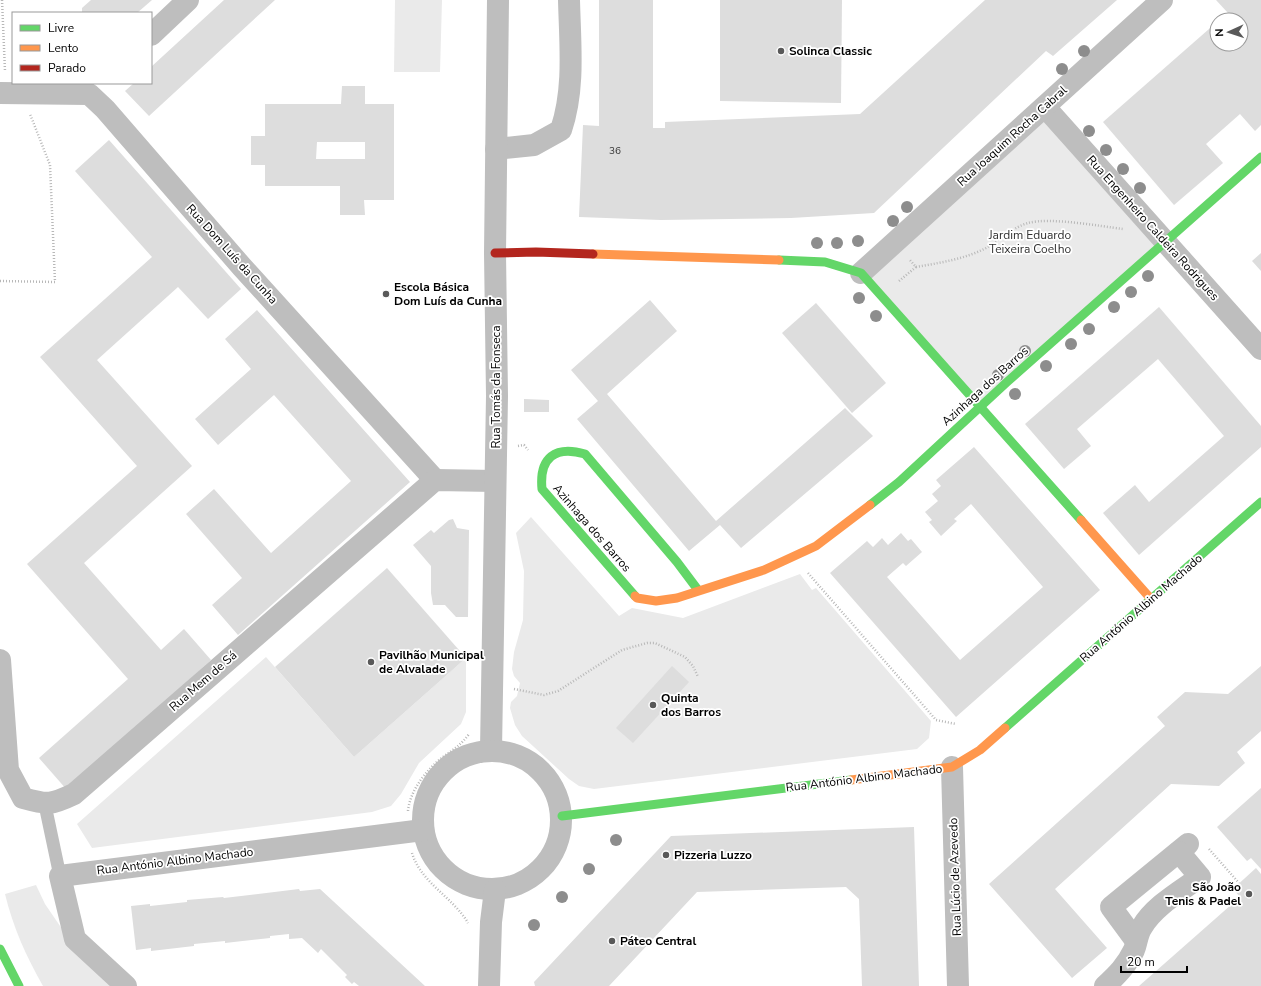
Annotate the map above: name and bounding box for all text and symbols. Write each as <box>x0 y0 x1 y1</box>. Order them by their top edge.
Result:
legend <box>12 12 152 84</box>
north arrow <box>1209 12 1249 52</box>
text: Livre <box>48 20 74 36</box>
text: N <box>1212 28 1227 37</box>
text: Lento <box>48 40 79 56</box>
place label: Solinca Classic <box>789 43 872 59</box>
marker: Solinca Classic <box>776 46 786 56</box>
text: Parado <box>48 60 86 76</box>
street label: Rua Joaquim Rocha Cabral <box>954 82 1071 190</box>
house number: 36 <box>609 144 621 158</box>
street label: Rua Engenheiro Caldeira Rodrigues <box>1083 152 1223 304</box>
street label: Rua Dom Luís da Cunha <box>183 201 281 307</box>
park label: Jardim Eduardo Teixeira Coelho <box>988 227 1072 257</box>
place label: Escola Básica Dom Luís da Cunha <box>394 279 502 309</box>
marker: Escola Básica Dom Luís da Cunha <box>381 289 391 299</box>
street label: Rua Tomás da Fonseca <box>488 326 504 448</box>
street label: Azinhaga dos Barros <box>938 343 1032 429</box>
street label: Azinhaga dos Barros <box>549 481 635 575</box>
street label: Rua António Albino Machado <box>1076 550 1206 666</box>
street label: Rua Mem de Sá <box>166 647 240 715</box>
place label: Pavilhão Municipal de Alvalade <box>379 647 484 677</box>
marker: Pavilhão Municipal de Alvalade <box>366 657 376 667</box>
place label: Quinta dos Barros <box>661 690 721 720</box>
marker: Quinta dos Barros <box>648 700 658 710</box>
street label: Rua António Albino Machado <box>785 760 944 796</box>
street label: Rua Lúcio de Azevedo <box>945 817 965 937</box>
street label: Rua António Albino Machado <box>96 843 255 879</box>
place label: Pizzeria Luzzo <box>674 847 752 863</box>
marker: Pizzeria Luzzo <box>661 850 671 860</box>
place label: São João Tenis & Padel <box>1165 879 1241 909</box>
marker: São João Tenis & Padel <box>1244 889 1254 899</box>
place label: Páteo Central <box>620 933 696 949</box>
marker: Páteo Central <box>607 936 617 946</box>
scale bar <box>1121 948 1187 974</box>
text: 20 m <box>1127 954 1155 970</box>

